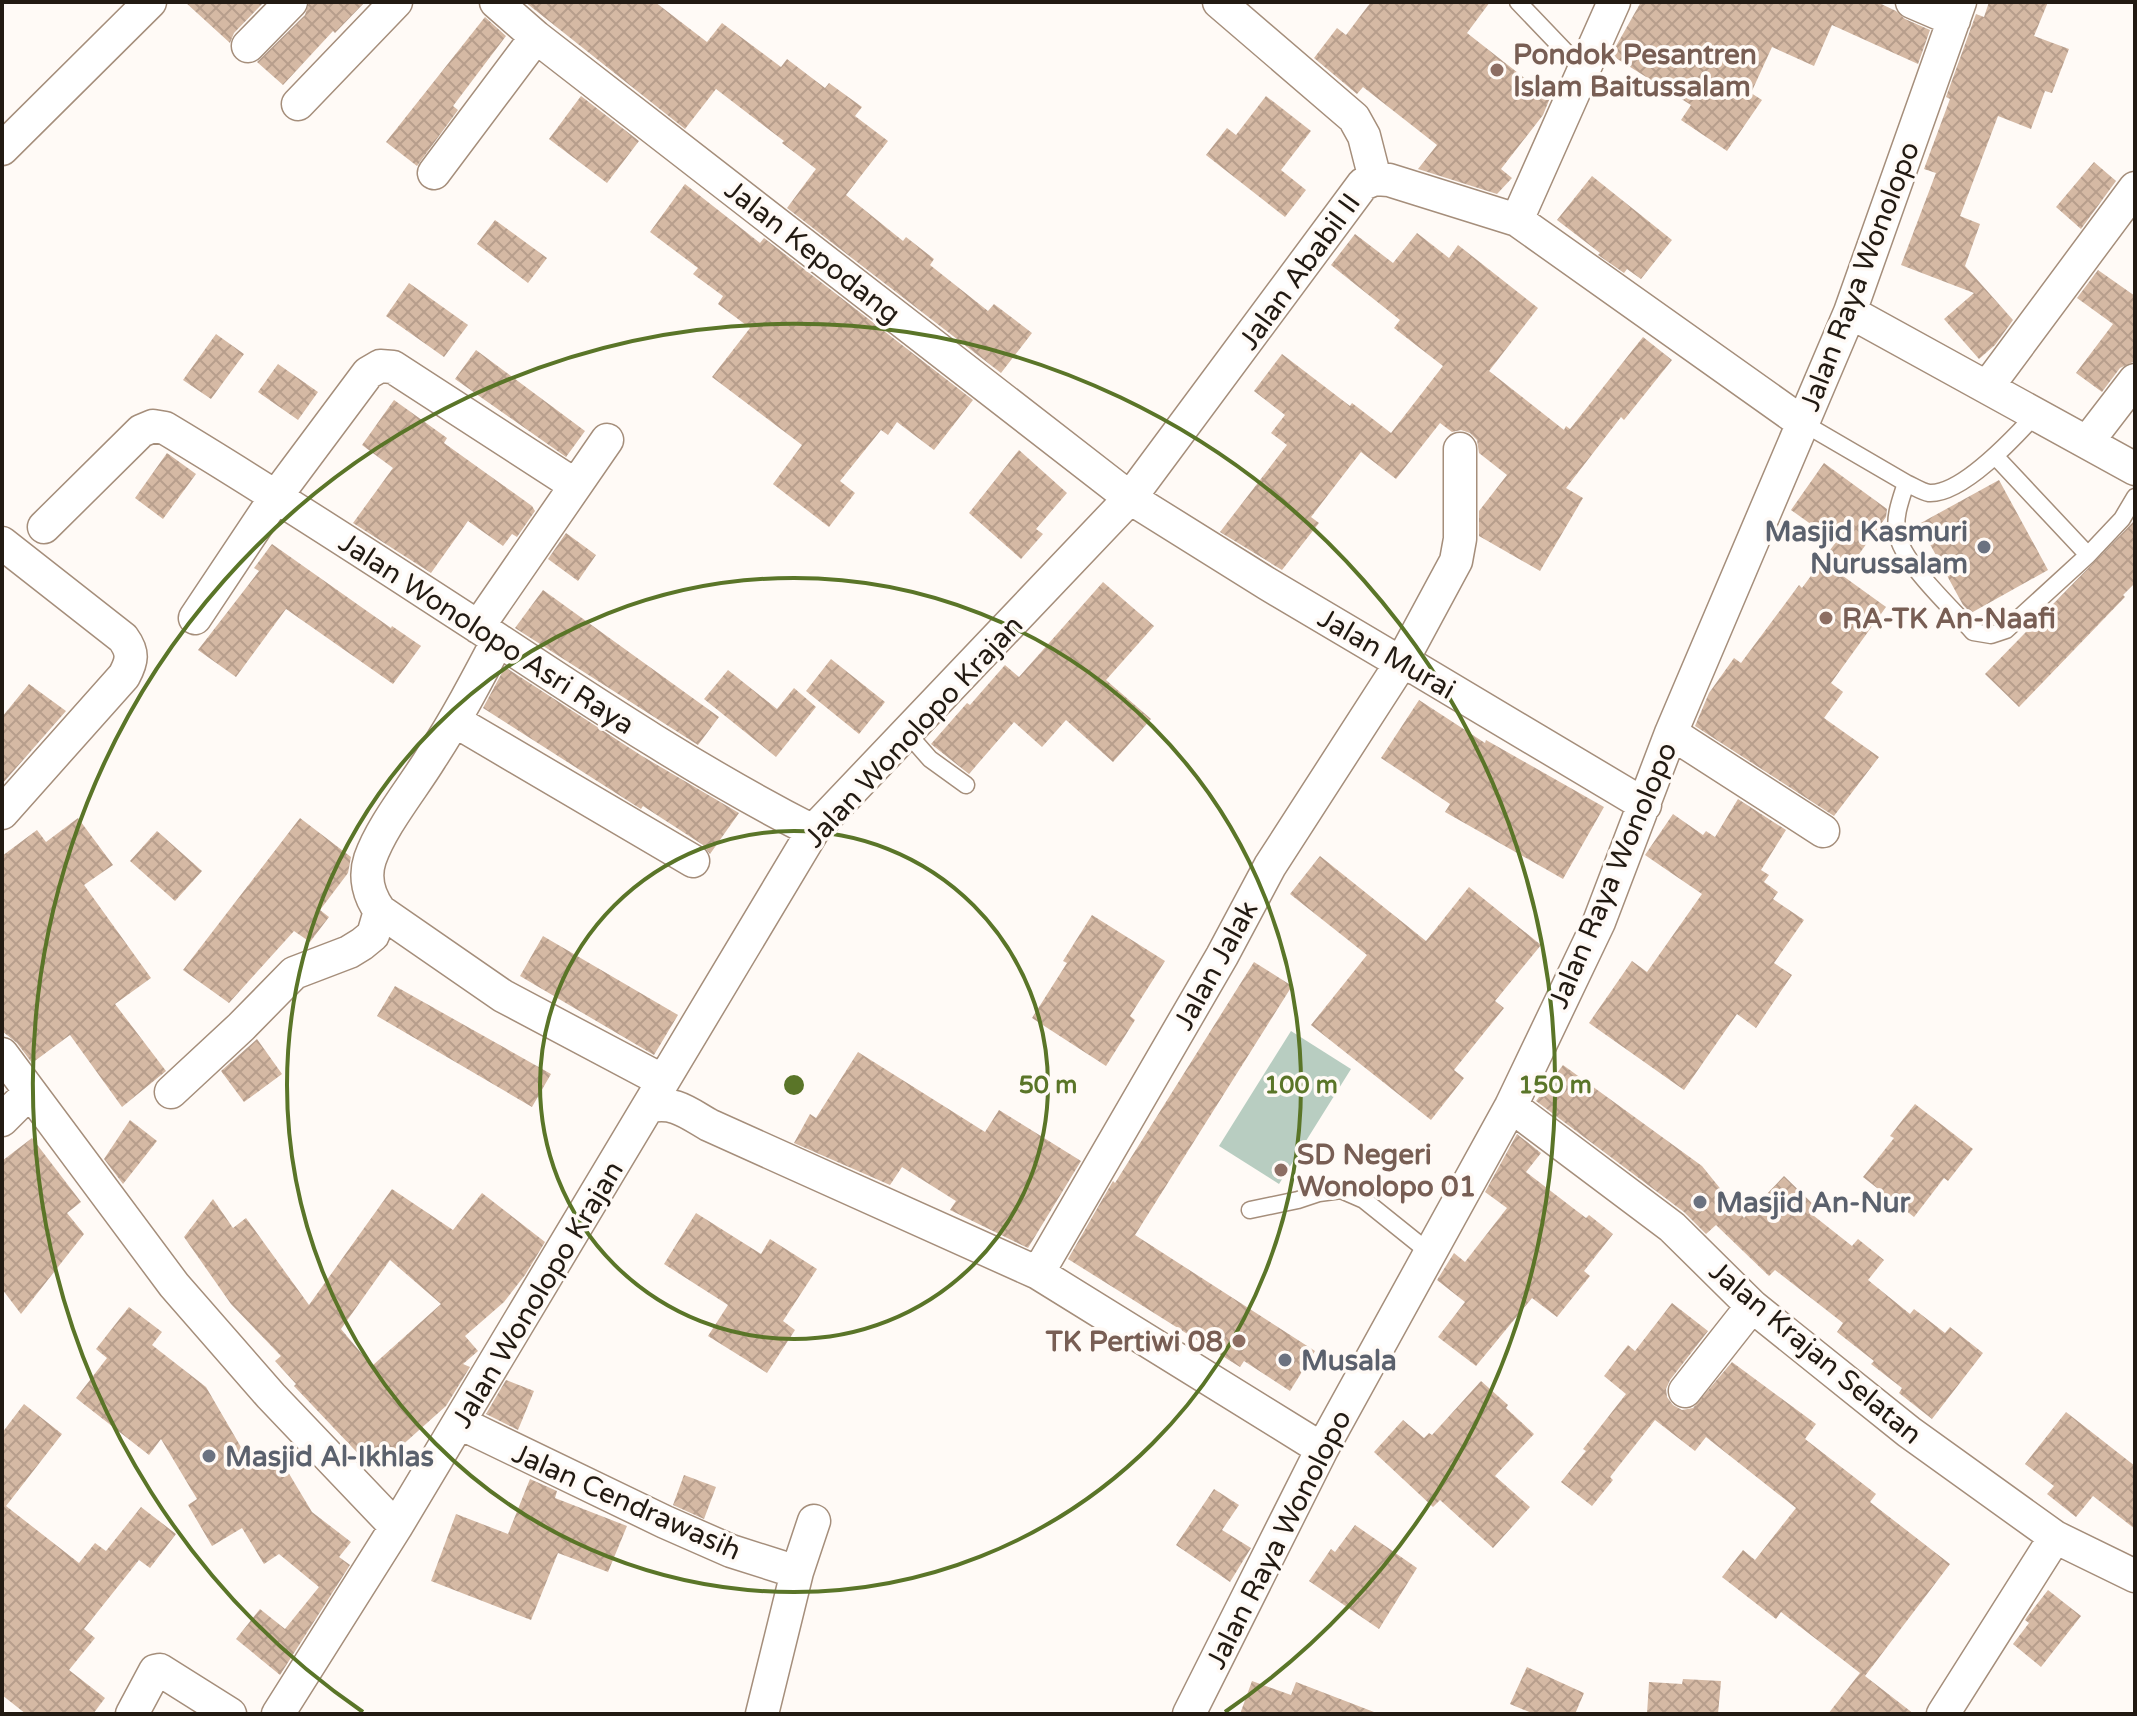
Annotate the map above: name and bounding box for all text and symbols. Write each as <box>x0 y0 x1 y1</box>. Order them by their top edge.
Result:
place label: Pondok Pesantren Islam Baitussalam <box>1513 38 1757 104</box>
marker: Pondok Pesantren Islam Baitussalam <box>1488 61 1506 79</box>
street label: Jalan Raya Wonolopo <box>1793 137 1927 416</box>
street label: Jalan Kepodang <box>718 173 907 331</box>
street label: Jalan Ababil II <box>1232 187 1368 356</box>
place label: Masjid Kasmuri Nurussalam <box>1764 515 1968 581</box>
street label: Jalan Wonolopo Asri Raya <box>332 526 641 742</box>
marker: Masjid Kasmuri Nurussalam <box>1975 538 1993 556</box>
street label: Jalan Murai <box>1312 601 1461 707</box>
place label: RA-TK An-Naafi <box>1842 602 2056 636</box>
street label: Jalan Wonolopo Krajan <box>797 609 1030 855</box>
marker: RA-TK An-Naafi <box>1817 609 1835 627</box>
street label: Jalan Raya Wonolopo <box>1541 737 1684 1014</box>
street label: Jalan Jalak <box>1166 895 1265 1036</box>
centre of rings <box>780 1071 808 1099</box>
text: 50 m <box>1019 1071 1077 1100</box>
text: 100 m <box>1264 1071 1338 1100</box>
text: 150 m <box>1518 1071 1592 1100</box>
place label: SD Negeri Wonolopo 01 <box>1297 1138 1476 1204</box>
street label: Jalan Wonolopo Krajan <box>445 1155 631 1434</box>
marker: SD Negeri Wonolopo 01 <box>1272 1161 1290 1179</box>
place label: Masjid An-Nur <box>1716 1186 1912 1220</box>
marker: Masjid An-Nur <box>1691 1193 1709 1211</box>
street label: Jalan Krajan Selatan <box>1702 1254 1929 1452</box>
place label: TK Pertiwi 08 <box>1045 1325 1223 1359</box>
marker: TK Pertiwi 08 <box>1230 1332 1248 1350</box>
place label: Musala <box>1301 1344 1397 1378</box>
marker: Musala <box>1276 1351 1294 1369</box>
street label: Jalan Raya Wonolopo <box>1199 1404 1359 1675</box>
street label: Jalan Cendrawasih <box>507 1436 746 1568</box>
place label: Masjid Al-Ikhlas <box>225 1440 434 1474</box>
marker: Masjid Al-Ikhlas <box>200 1447 218 1465</box>

